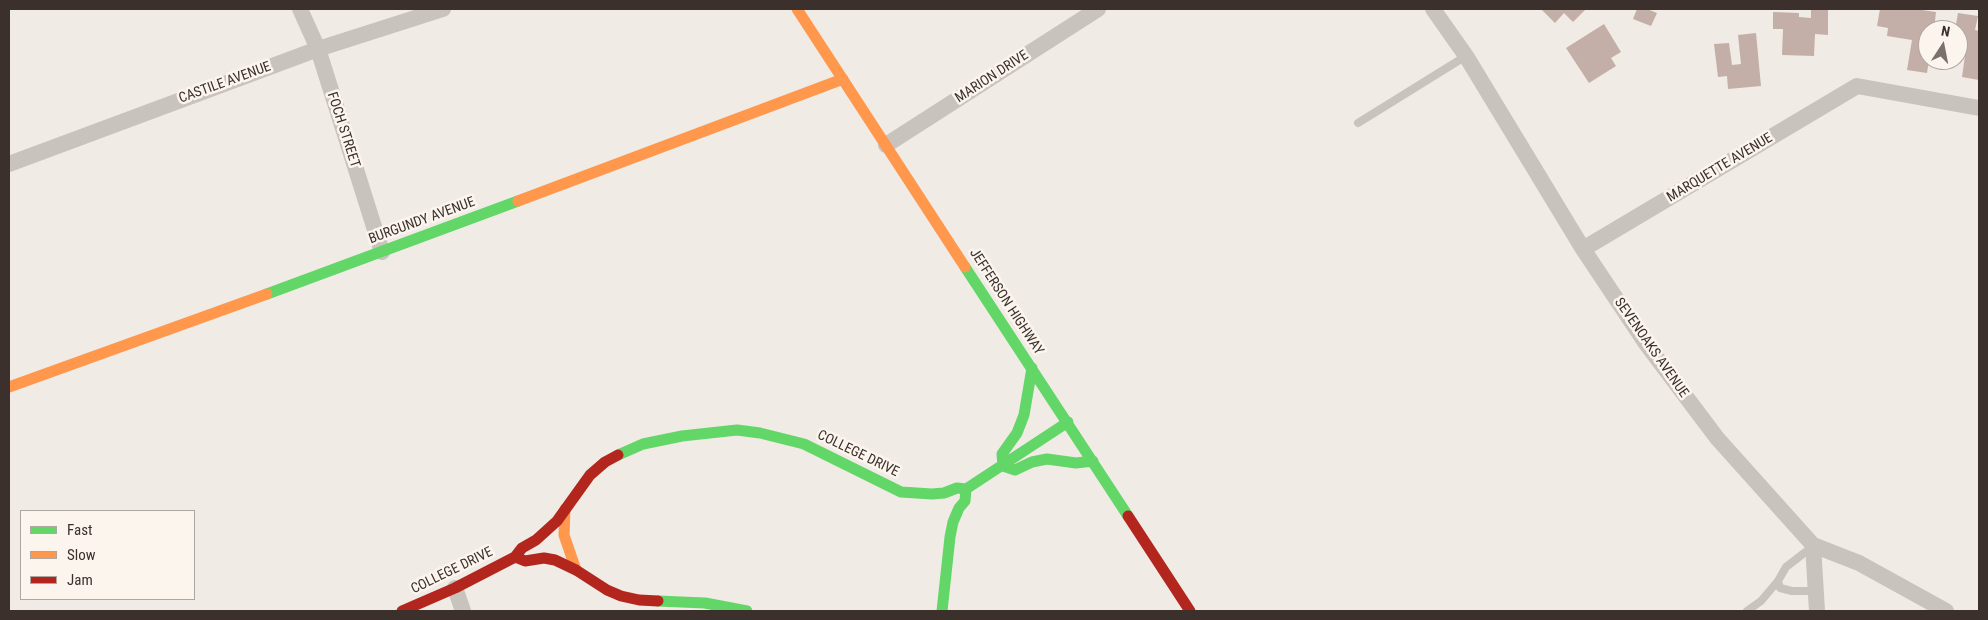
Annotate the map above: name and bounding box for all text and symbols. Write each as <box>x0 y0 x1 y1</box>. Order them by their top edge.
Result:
north arrow <box>1918 20 1968 70</box>
text: N <box>1940 23 1951 40</box>
street label: MARION DRIVE <box>952 47 1032 107</box>
street label: CASTILE AVENUE <box>177 59 273 107</box>
street label: FOCH STREET <box>323 90 363 170</box>
street label: MARQUETTE AVENUE <box>1664 130 1776 206</box>
street label: BURGUNDY AVENUE <box>367 194 477 248</box>
street label: JEFFERSON HIGHWAY <box>965 246 1047 358</box>
street label: SEVENOAKS AVENUE <box>1610 295 1692 401</box>
street label: COLLEGE DRIVE <box>814 427 902 481</box>
legend <box>20 510 195 600</box>
text: Fast <box>67 521 92 539</box>
street label: COLLEGE DRIVE <box>408 544 496 598</box>
text: Slow <box>67 546 96 564</box>
text: Jam <box>67 571 93 589</box>

